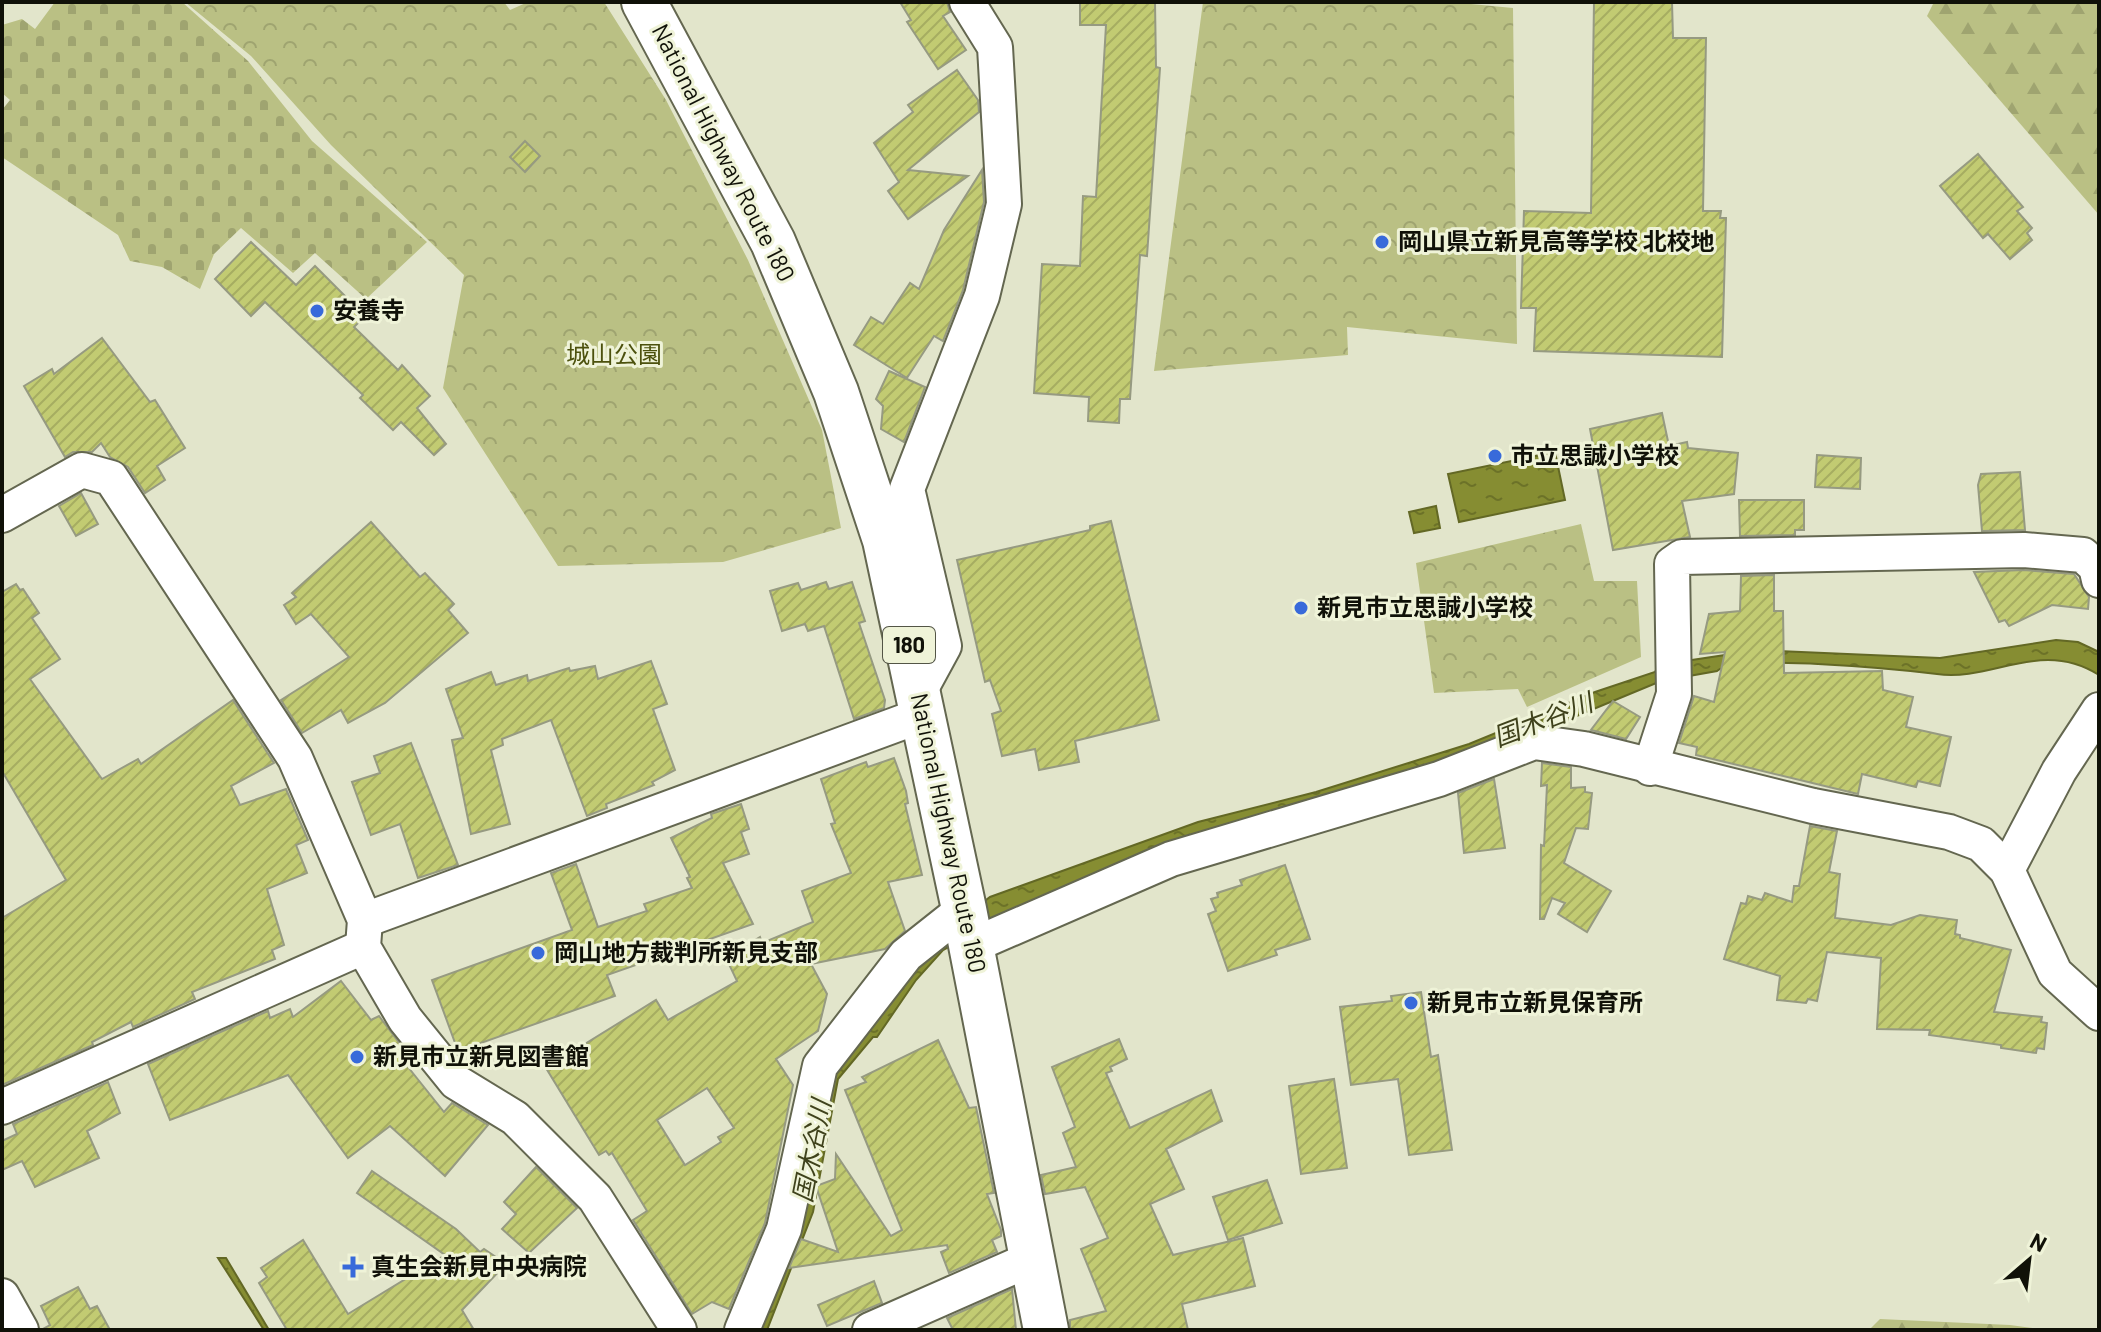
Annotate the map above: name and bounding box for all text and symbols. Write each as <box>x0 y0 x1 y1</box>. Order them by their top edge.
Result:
street label: National Highway Route 180 <box>647 19 802 286</box>
place label: 岡山県立新見高等学校 北校地 <box>1398 226 1715 255</box>
marker: 岡山県立新見高等学校 北校地 <box>1373 233 1391 251</box>
place label: 安養寺 <box>333 295 405 324</box>
marker: 安養寺 <box>308 302 326 320</box>
park label: 城山公園 <box>566 339 662 368</box>
place label: 市立思誠小学校 <box>1511 440 1679 469</box>
marker: 市立思誠小学校 <box>1486 447 1504 465</box>
place label: 新見市立思誠小学校 <box>1317 592 1533 621</box>
marker: 新見市立思誠小学校 <box>1292 599 1310 617</box>
road number: 180 <box>883 627 935 663</box>
water label: 国木谷川 <box>1488 684 1599 752</box>
street label: National Highway Route 180 <box>906 690 993 975</box>
place label: 岡山地方裁判所新見支部 <box>554 937 818 966</box>
marker: 岡山地方裁判所新見支部 <box>529 944 547 962</box>
place label: 新見市立新見保育所 <box>1427 987 1643 1016</box>
marker: 新見市立新見保育所 <box>1402 994 1420 1012</box>
place label: 新見市立新見図書館 <box>373 1041 589 1070</box>
marker: 新見市立新見図書館 <box>348 1048 366 1066</box>
water label: 国木谷川 <box>785 1094 836 1205</box>
north arrow <box>1989 1220 2069 1300</box>
text: N <box>2026 1227 2051 1256</box>
place label: 真生会新見中央病院 <box>371 1251 587 1280</box>
marker: 真生会新見中央病院 <box>342 1256 364 1278</box>

